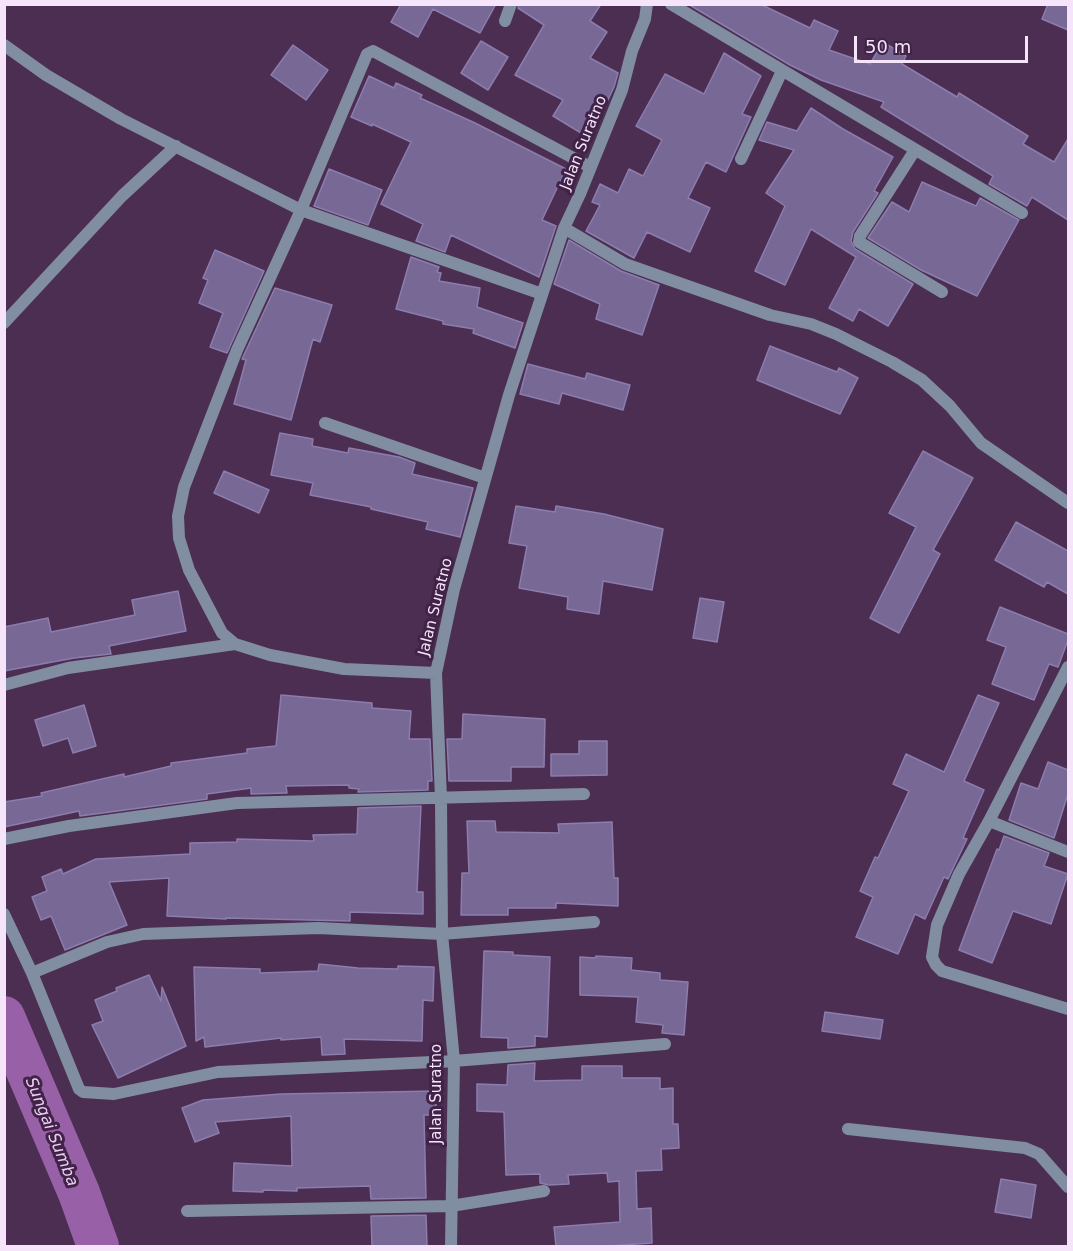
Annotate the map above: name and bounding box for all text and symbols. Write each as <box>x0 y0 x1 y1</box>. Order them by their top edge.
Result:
scale bar <box>857 24 1031 62</box>
text: 50 m <box>865 36 911 57</box>
street label: Jalan Suratno <box>557 93 611 193</box>
street label: Jalan Suratno <box>415 556 457 658</box>
street label: Jalan Suratno <box>428 1044 446 1144</box>
water label: Sungai Sumba <box>20 1075 82 1189</box>

